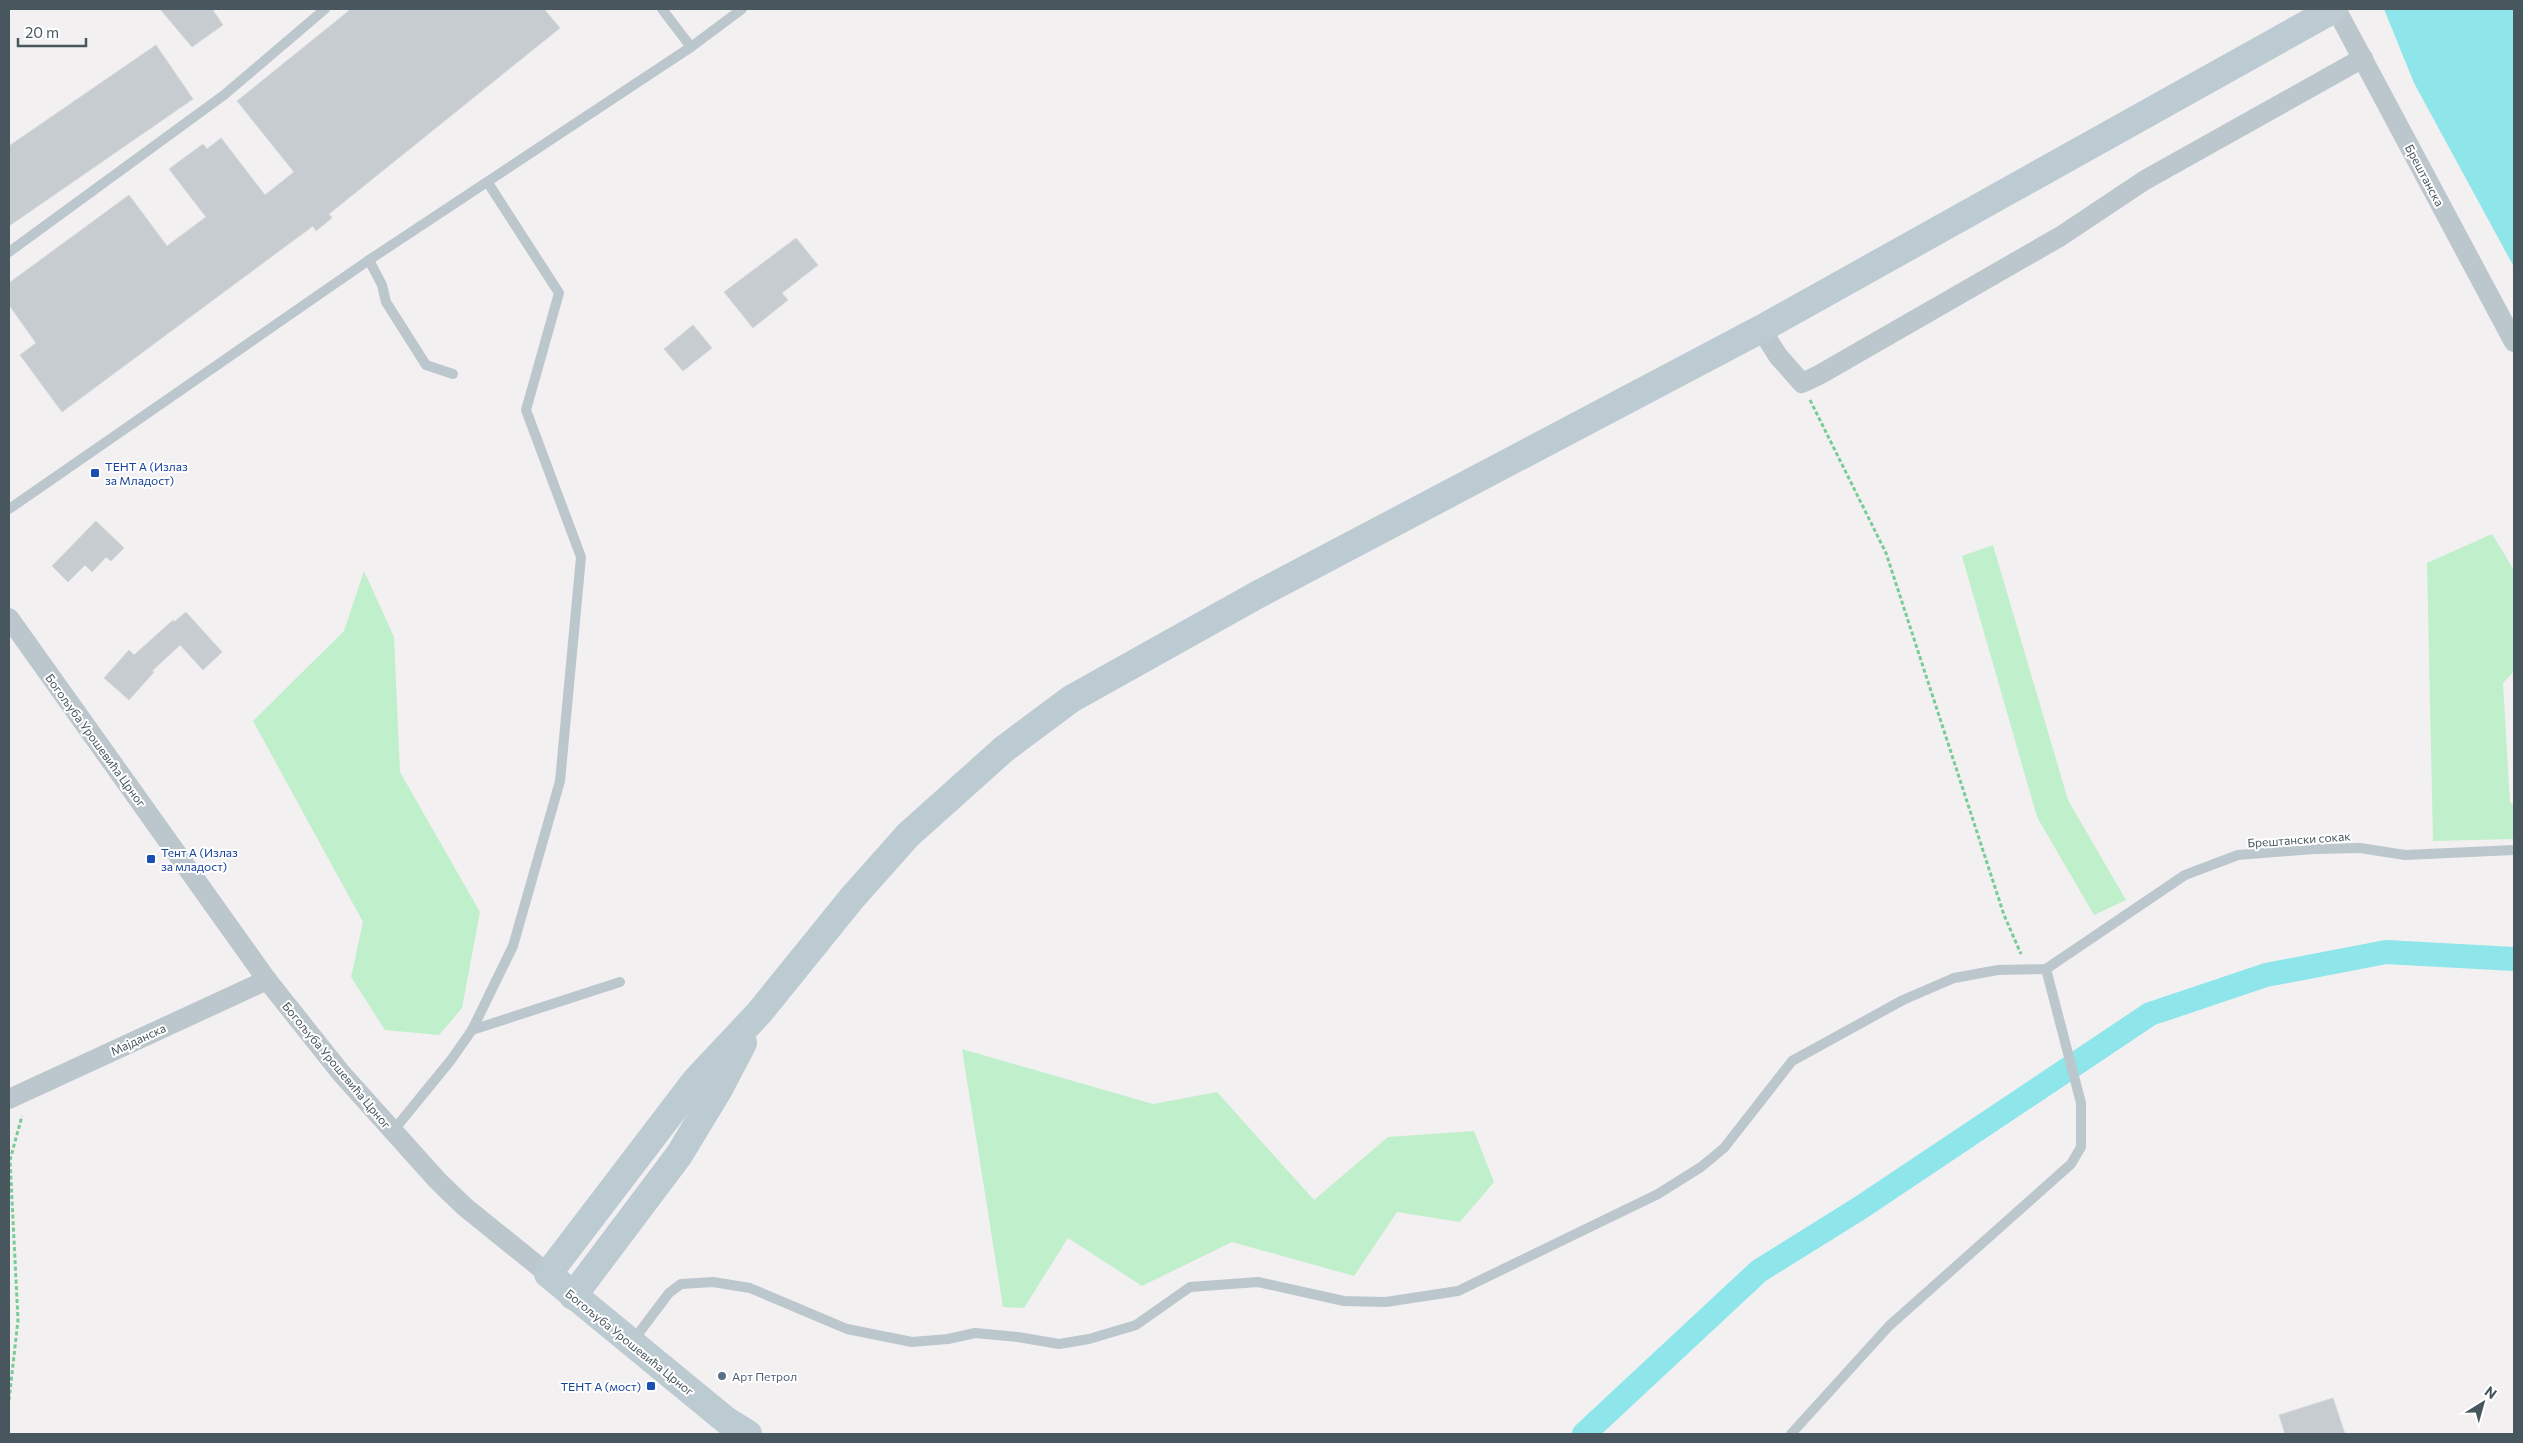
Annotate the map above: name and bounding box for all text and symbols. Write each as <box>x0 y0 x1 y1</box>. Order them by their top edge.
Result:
scale bar <box>18 15 85 47</box>
text: 20 m <box>25 23 59 41</box>
street label: Брештанска <box>2403 142 2447 208</box>
place label: ТЕНТ А (Излаз за Младост) <box>105 459 188 487</box>
marker: ТЕНТ А (Излаз за Младост) <box>89 467 101 479</box>
street label: Богољуба Урошевића Црног <box>43 671 149 809</box>
street label: Брештански сокак <box>2247 828 2352 850</box>
place label: Тент А (Излаз за младост) <box>161 845 238 873</box>
marker: Тент А (Излаз за младост) <box>145 853 157 865</box>
street label: Богољуба Урошевића Црног <box>280 999 394 1131</box>
street label: Мајданска <box>108 1020 168 1058</box>
street label: Богољуба Урошевића Црног <box>563 1286 697 1398</box>
place label: Арт Петрол <box>732 1369 797 1383</box>
marker: Арт Петрол <box>716 1370 728 1382</box>
north arrow <box>2458 1378 2508 1428</box>
place label: ТЕНТ А (мост) <box>560 1379 641 1393</box>
marker: ТЕНТ А (мост) <box>645 1380 657 1392</box>
text: N <box>2482 1382 2500 1402</box>

